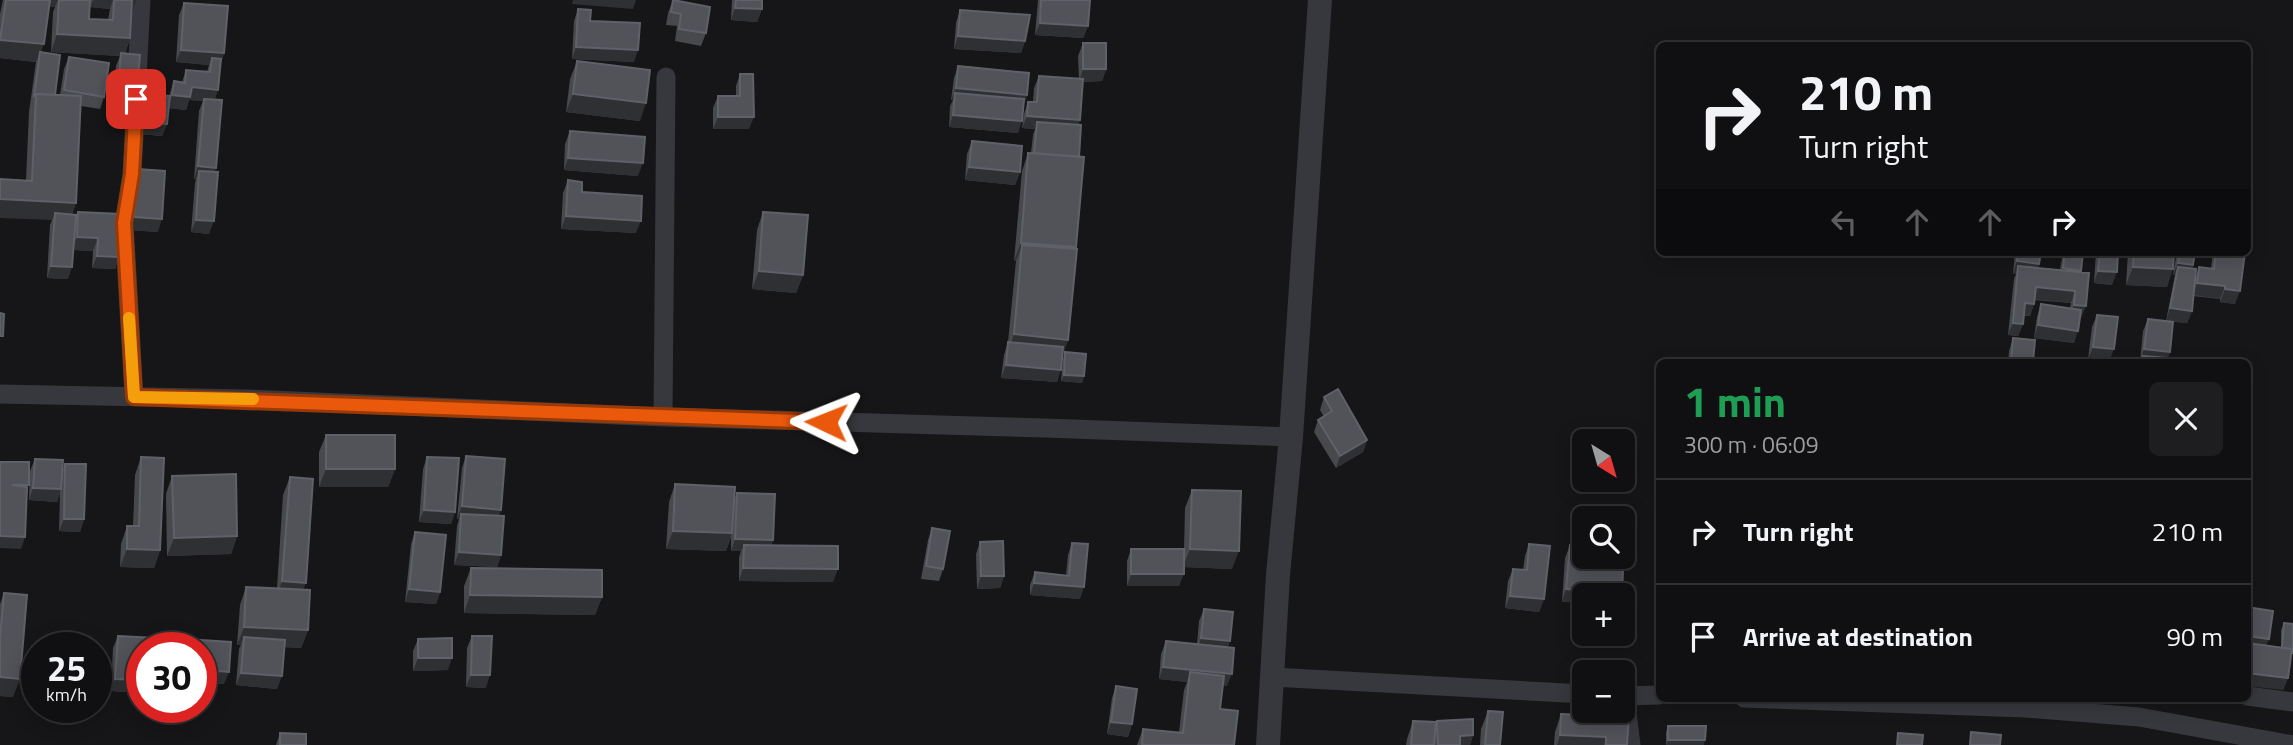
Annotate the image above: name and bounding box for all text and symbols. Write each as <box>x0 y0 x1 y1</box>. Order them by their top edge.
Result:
text: 210 m <box>1799 54 1933 129</box>
pin <box>106 69 166 129</box>
icon: right <box>1684 70 1775 161</box>
icon: arrive <box>117 80 155 118</box>
text: Turn right <box>1799 122 1928 170</box>
icon: left <box>1825 203 1863 241</box>
icon: ahead <box>1898 203 1936 241</box>
icon: ahead <box>1971 203 2009 241</box>
icon: right <box>2044 203 2082 241</box>
text: 1 min <box>1684 369 1786 433</box>
button: close <box>2149 382 2223 456</box>
position arrow <box>789 385 863 459</box>
text: 300 m · 06:09 <box>1684 427 1819 462</box>
north arrow <box>1572 429 1634 492</box>
map controls <box>1572 429 1635 723</box>
button: search <box>1572 506 1635 569</box>
text: Turn right <box>1743 512 1854 551</box>
text: 210 m <box>2152 512 2223 551</box>
icon: right <box>1684 513 1722 551</box>
button: + <box>1572 583 1635 646</box>
text: Arrive at destination <box>1743 617 1973 656</box>
text: 90 m <box>2166 617 2223 656</box>
icon: arrive <box>1684 618 1722 656</box>
speed limit sign: 30 <box>126 632 217 723</box>
text: 25 <box>47 641 86 695</box>
button: − <box>1572 660 1635 723</box>
text: km/h <box>46 681 87 708</box>

